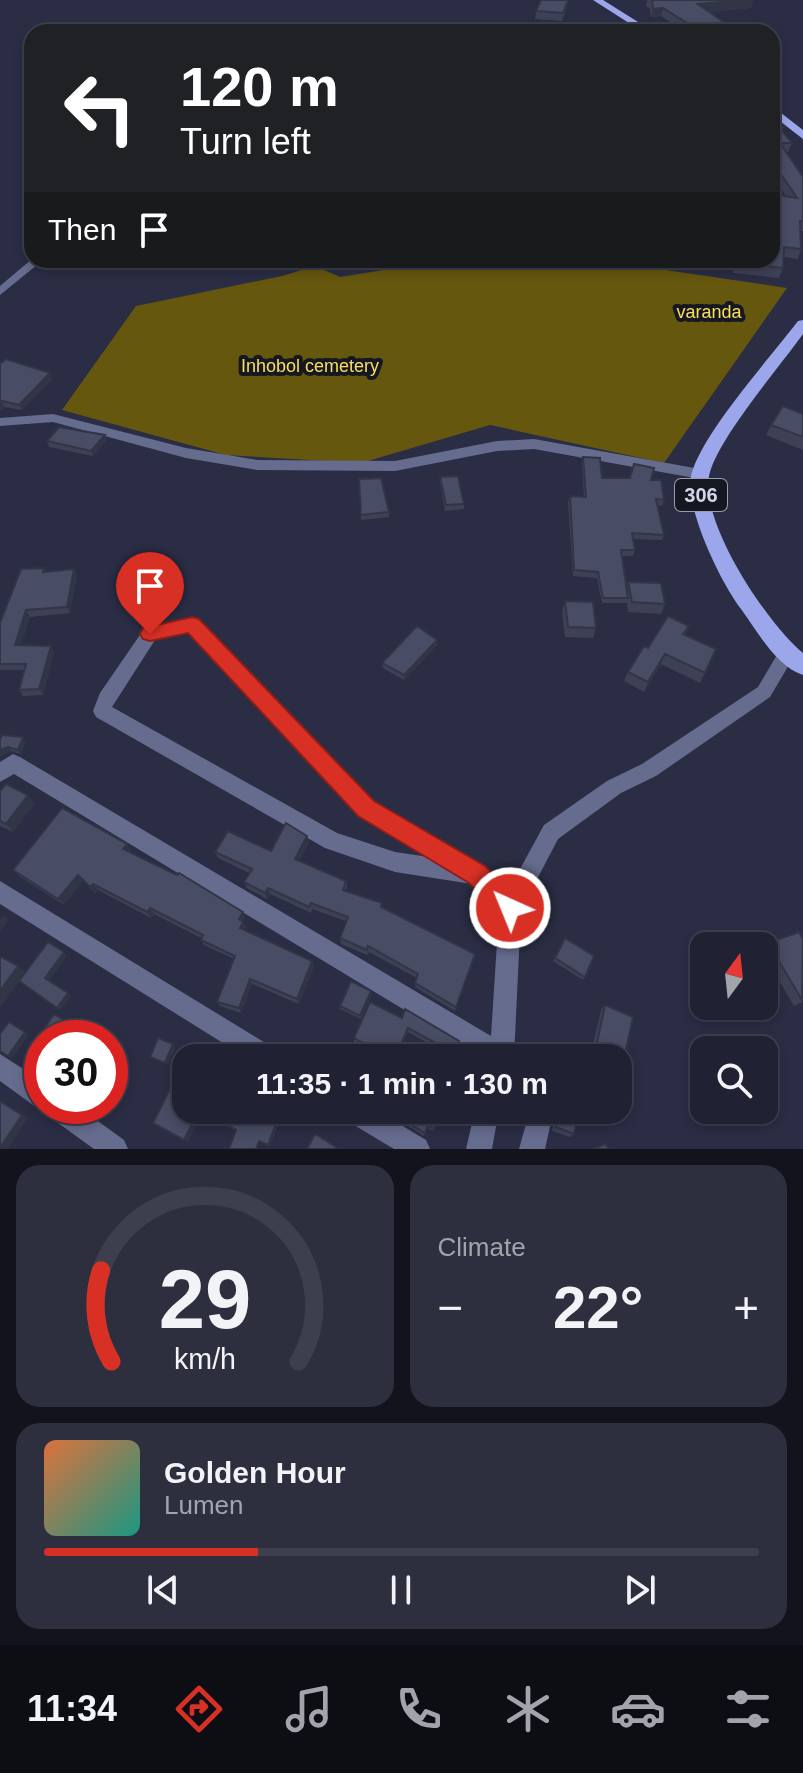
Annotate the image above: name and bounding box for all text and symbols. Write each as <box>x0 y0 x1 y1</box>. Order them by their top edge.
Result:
text: 120 m <box>180 55 339 118</box>
icon: left <box>48 56 152 160</box>
text: Turn left <box>180 121 311 162</box>
icon: arrive <box>132 208 176 252</box>
text: Then <box>48 213 116 246</box>
park label: varanda <box>676 302 743 322</box>
park label: Inhobol cemetery <box>241 356 379 376</box>
road number: 306 <box>675 479 727 511</box>
pin <box>116 552 184 634</box>
icon: arrive <box>128 564 172 608</box>
position arrow <box>468 866 552 950</box>
north arrow <box>690 932 778 1020</box>
map controls <box>690 932 778 1124</box>
speed limit sign: 30 <box>24 1020 128 1124</box>
button: search <box>690 1036 778 1124</box>
text: 11:35 · 1 min · 130 m <box>256 1067 548 1100</box>
text: Climate <box>438 1232 526 1262</box>
text: 29 <box>158 1253 251 1346</box>
text: 22° <box>553 1274 644 1341</box>
text: − <box>438 1283 463 1332</box>
text: + <box>733 1283 759 1332</box>
text: km/h <box>174 1343 236 1375</box>
text: Golden Hour <box>164 1456 346 1489</box>
text: Lumen <box>164 1490 244 1520</box>
icon: previous <box>141 1568 185 1612</box>
icon: pause <box>379 1568 423 1612</box>
icon: next <box>618 1568 662 1612</box>
icon: directions <box>171 1681 227 1737</box>
icon: music <box>281 1681 337 1737</box>
icon: phone <box>391 1681 447 1737</box>
icon: climate <box>500 1681 556 1737</box>
icon: car <box>610 1681 666 1737</box>
icon: filters <box>720 1681 776 1737</box>
text: 11:34 <box>27 1688 117 1729</box>

